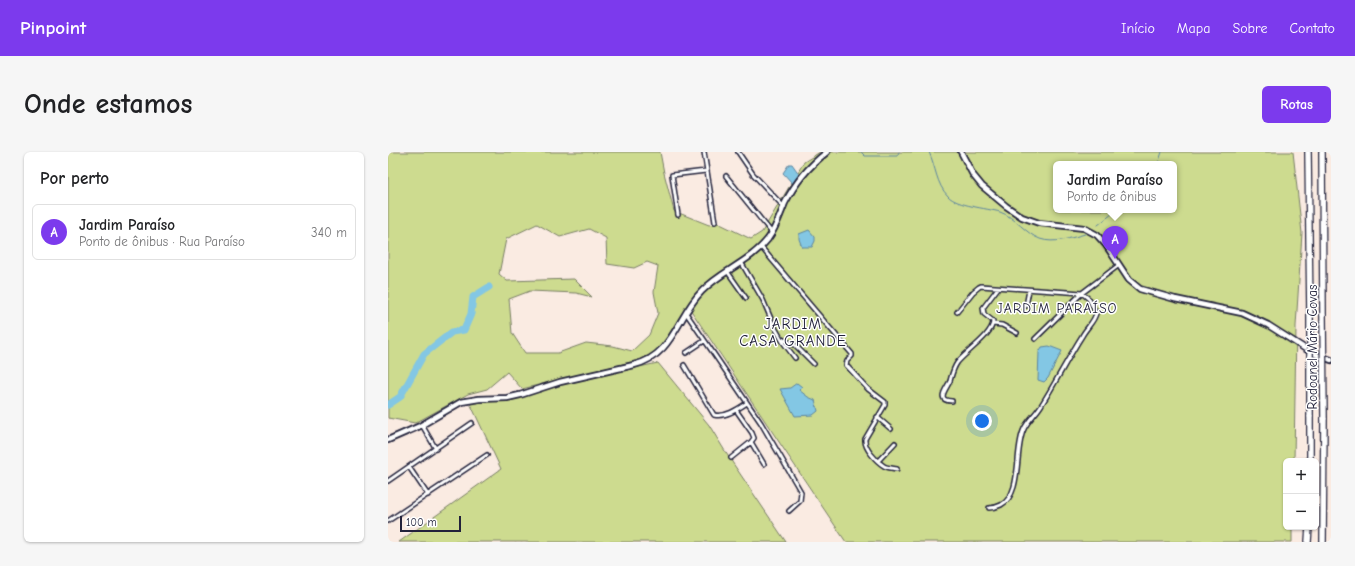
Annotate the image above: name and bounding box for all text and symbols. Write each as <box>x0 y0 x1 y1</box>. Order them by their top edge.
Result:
text: Pinpoint <box>20 17 86 39</box>
text: Início <box>1121 20 1155 37</box>
text: Mapa <box>1177 20 1210 37</box>
text: Sobre <box>1232 20 1267 37</box>
text: Contato <box>1289 20 1335 37</box>
button: Rotas <box>1262 86 1331 123</box>
text: Onde estamos <box>24 88 192 120</box>
popup <box>1053 161 1177 213</box>
text: Por perto <box>40 169 109 188</box>
text: Jardim Paraíso <box>1067 171 1163 189</box>
text: Ponto de ônibus <box>1067 189 1156 204</box>
text: Jardim Paraíso <box>79 216 175 234</box>
text: A <box>50 225 58 240</box>
text: 340 m <box>311 225 347 240</box>
pin: A <box>1102 226 1128 259</box>
text: Ponto de ônibus · Rua Paraíso <box>79 234 245 249</box>
street label: Rodoanel Mário Covas <box>1305 285 1320 409</box>
district label: JARDIM PARAÍSO <box>996 300 1118 317</box>
district label: JARDIM CASA GRANDE <box>739 315 847 350</box>
your location <box>972 411 992 431</box>
map controls <box>1283 458 1319 530</box>
button: + <box>1283 458 1319 494</box>
button: − <box>1283 494 1319 530</box>
scale bar <box>400 514 461 533</box>
text: 100 m <box>406 516 437 529</box>

